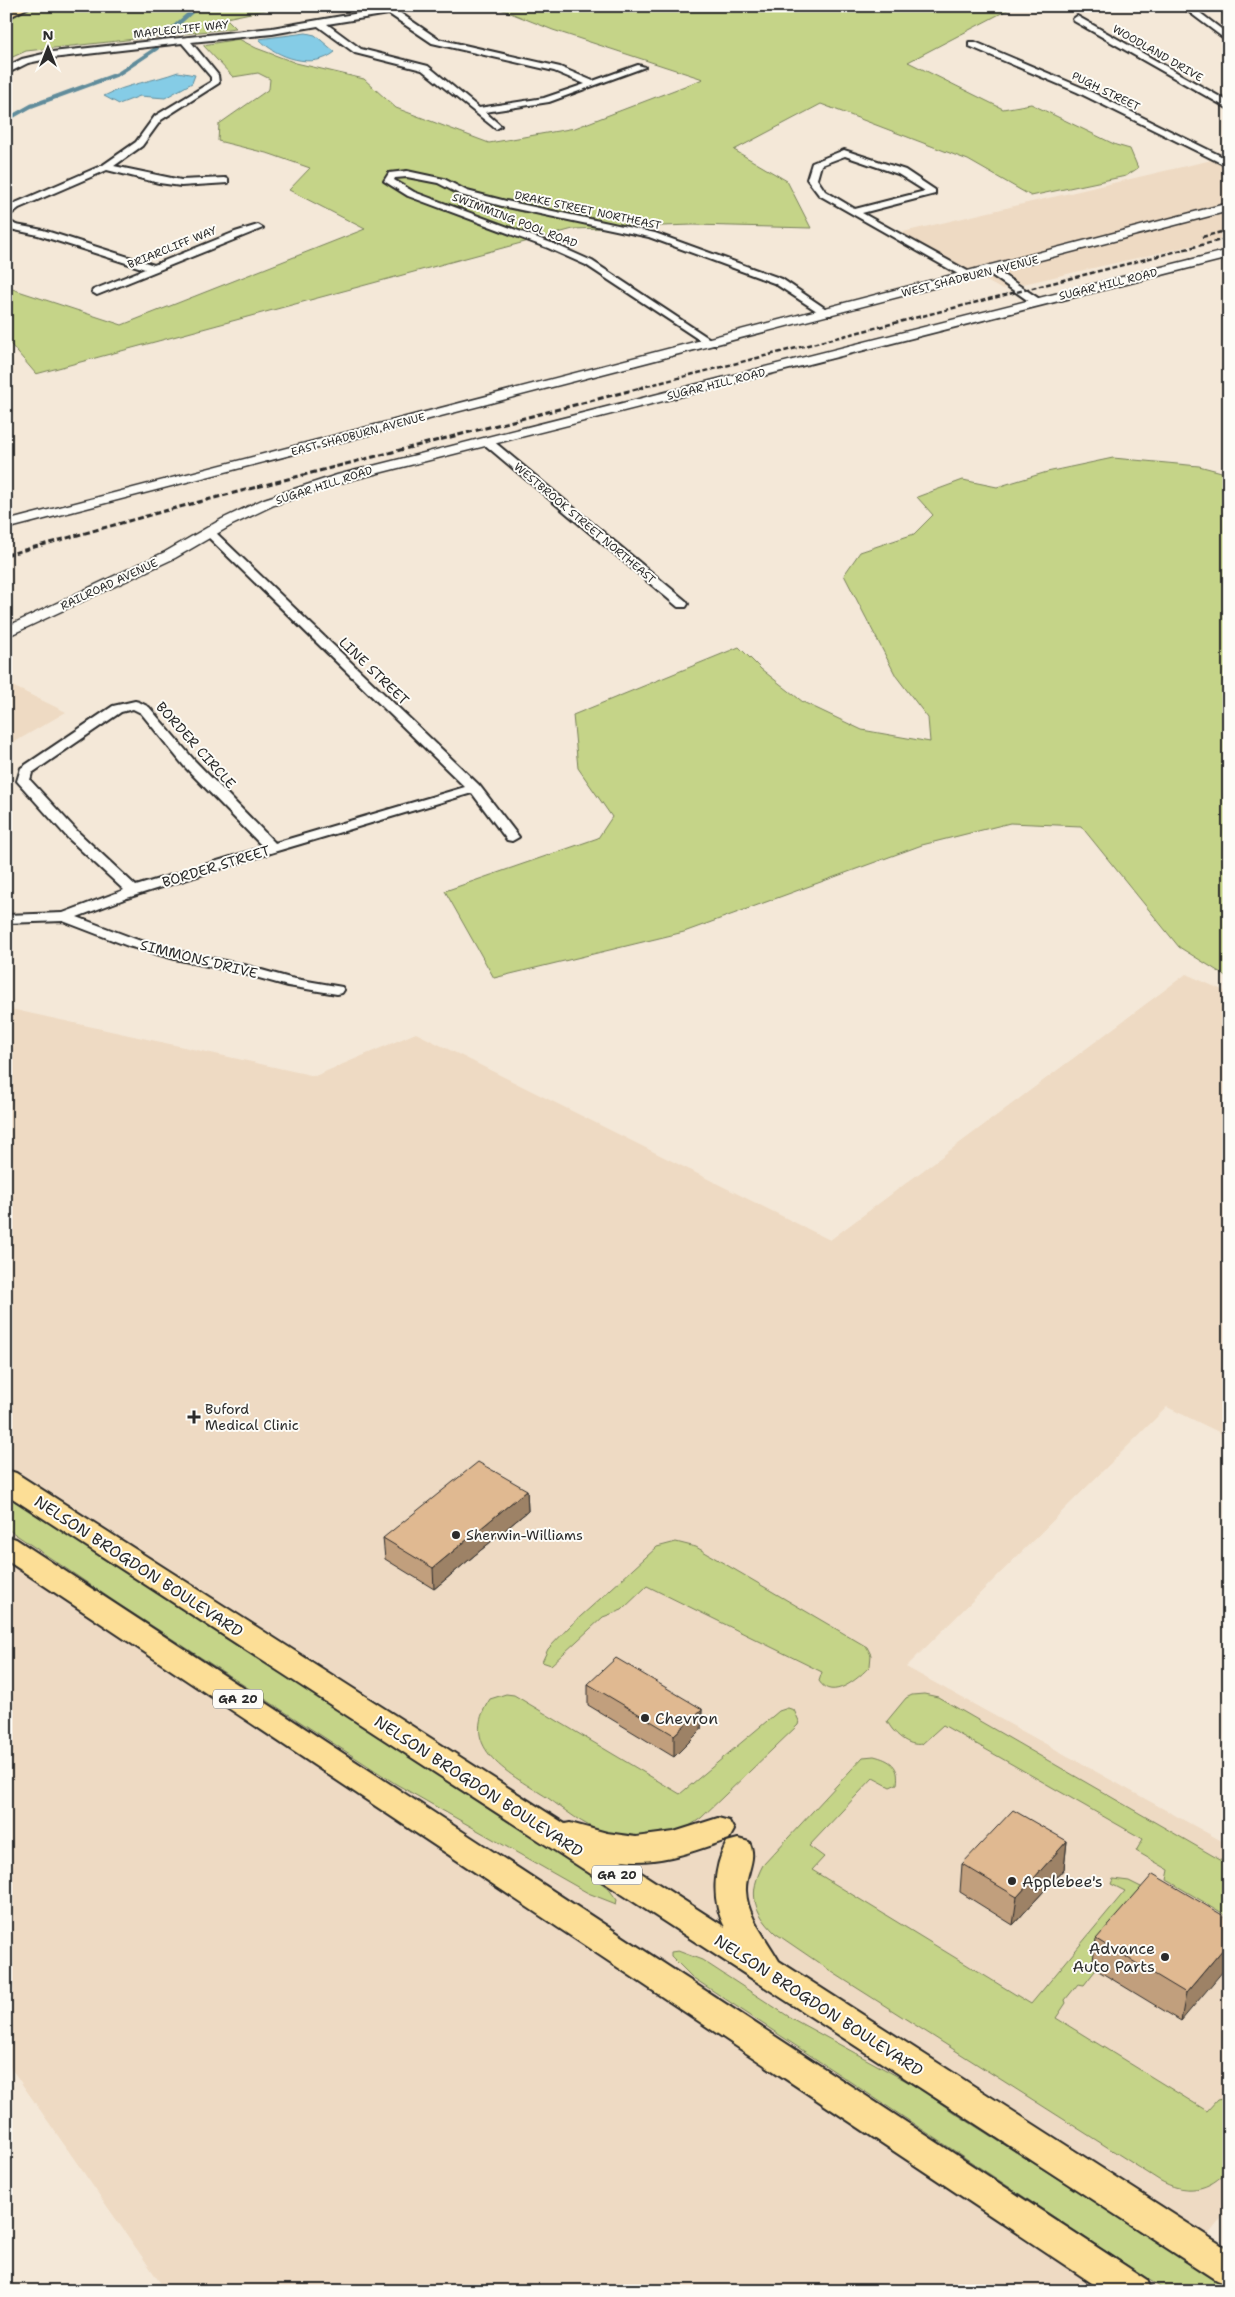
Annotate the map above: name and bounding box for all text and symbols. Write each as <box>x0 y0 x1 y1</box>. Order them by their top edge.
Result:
street label: MAPLECLIFF WAY <box>133 17 230 42</box>
street label: WOODLAND DRIVE <box>1110 21 1206 85</box>
north arrow <box>22 22 72 72</box>
text: N <box>42 26 54 44</box>
street label: PUGH STREET <box>1069 68 1143 115</box>
street label: DRAKE STREET NORTHEAST <box>513 188 663 233</box>
street label: SWIMMING POOL ROAD <box>450 190 580 251</box>
street label: BRIARCLIFF WAY <box>125 223 219 272</box>
street label: WEST SHADBURN AVENUE <box>900 252 1041 301</box>
street label: SUGAR HILL ROAD <box>1057 265 1159 304</box>
street label: SUGAR HILL ROAD <box>665 365 767 404</box>
street label: EAST SHADBURN AVENUE <box>289 409 427 460</box>
street label: WESTBROOK STREET NORTHEAST <box>511 460 659 587</box>
street label: SUGAR HILL ROAD <box>274 463 374 508</box>
street label: RAILROAD AVENUE <box>58 555 160 614</box>
street label: LINE STREET <box>335 633 413 709</box>
street label: BORDER CIRCLE <box>152 698 240 792</box>
street label: BORDER STREET <box>160 841 272 891</box>
street label: SIMMONS DRIVE <box>138 936 260 982</box>
place label: Buford Medical Clinic <box>205 1400 299 1434</box>
marker: Buford Medical Clinic <box>187 1410 201 1424</box>
street label: NELSON BROGDON BOULEVARD <box>30 1491 247 1642</box>
place label: Sherwin-Williams <box>466 1526 583 1544</box>
marker: Sherwin-Williams <box>450 1529 462 1541</box>
road number: GA 20 <box>213 1690 263 1708</box>
place label: Chevron <box>655 1708 718 1729</box>
street label: NELSON BROGDON BOULEVARD <box>370 1711 587 1862</box>
marker: Chevron <box>639 1712 651 1724</box>
road number: GA 20 <box>592 1866 642 1884</box>
place label: Applebee's <box>1022 1871 1103 1892</box>
marker: Applebee's <box>1006 1875 1018 1887</box>
street label: NELSON BROGDON BOULEVARD <box>710 1930 927 2081</box>
place label: Advance Auto Parts <box>1073 1938 1155 1977</box>
marker: Advance Auto Parts <box>1159 1951 1171 1963</box>

